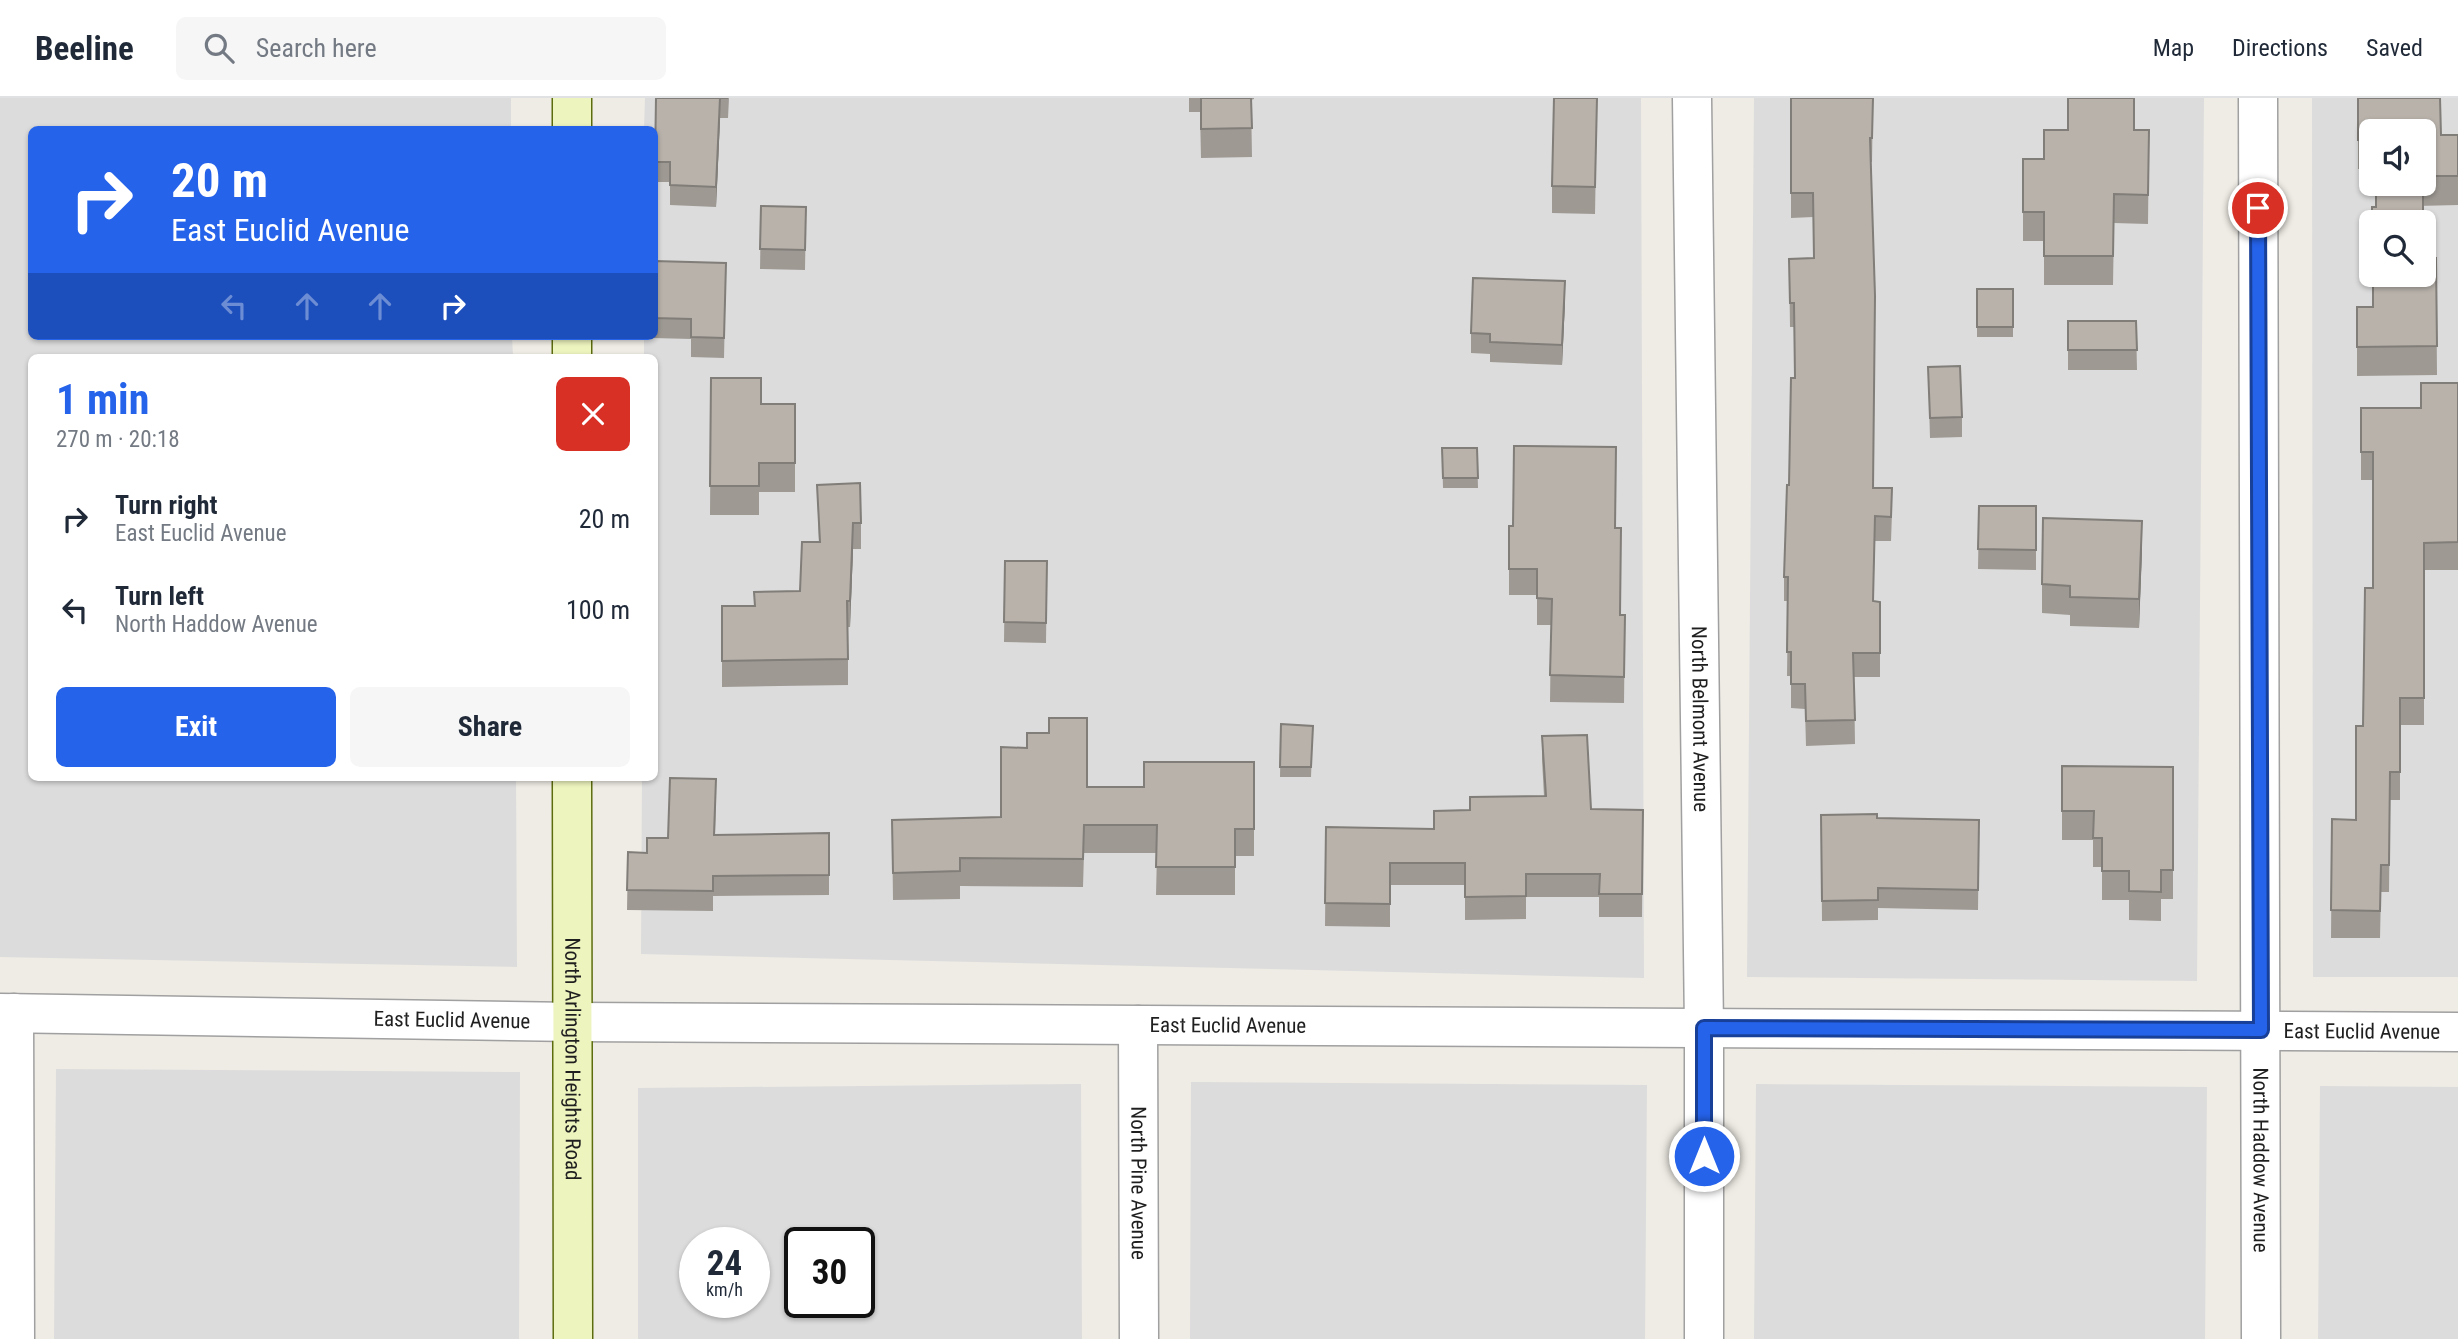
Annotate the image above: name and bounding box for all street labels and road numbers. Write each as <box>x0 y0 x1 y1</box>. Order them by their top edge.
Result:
street label: North Belmont Avenue <box>1687 626 1713 812</box>
street label: North Arlington Heights Road <box>560 937 585 1181</box>
street label: East Euclid Avenue <box>373 1007 531 1033</box>
street label: East Euclid Avenue <box>1150 1013 1306 1038</box>
street label: East Euclid Avenue <box>2284 1019 2440 1044</box>
street label: North Haddow Avenue <box>2248 1067 2273 1253</box>
street label: North Pine Avenue <box>1126 1106 1151 1260</box>

